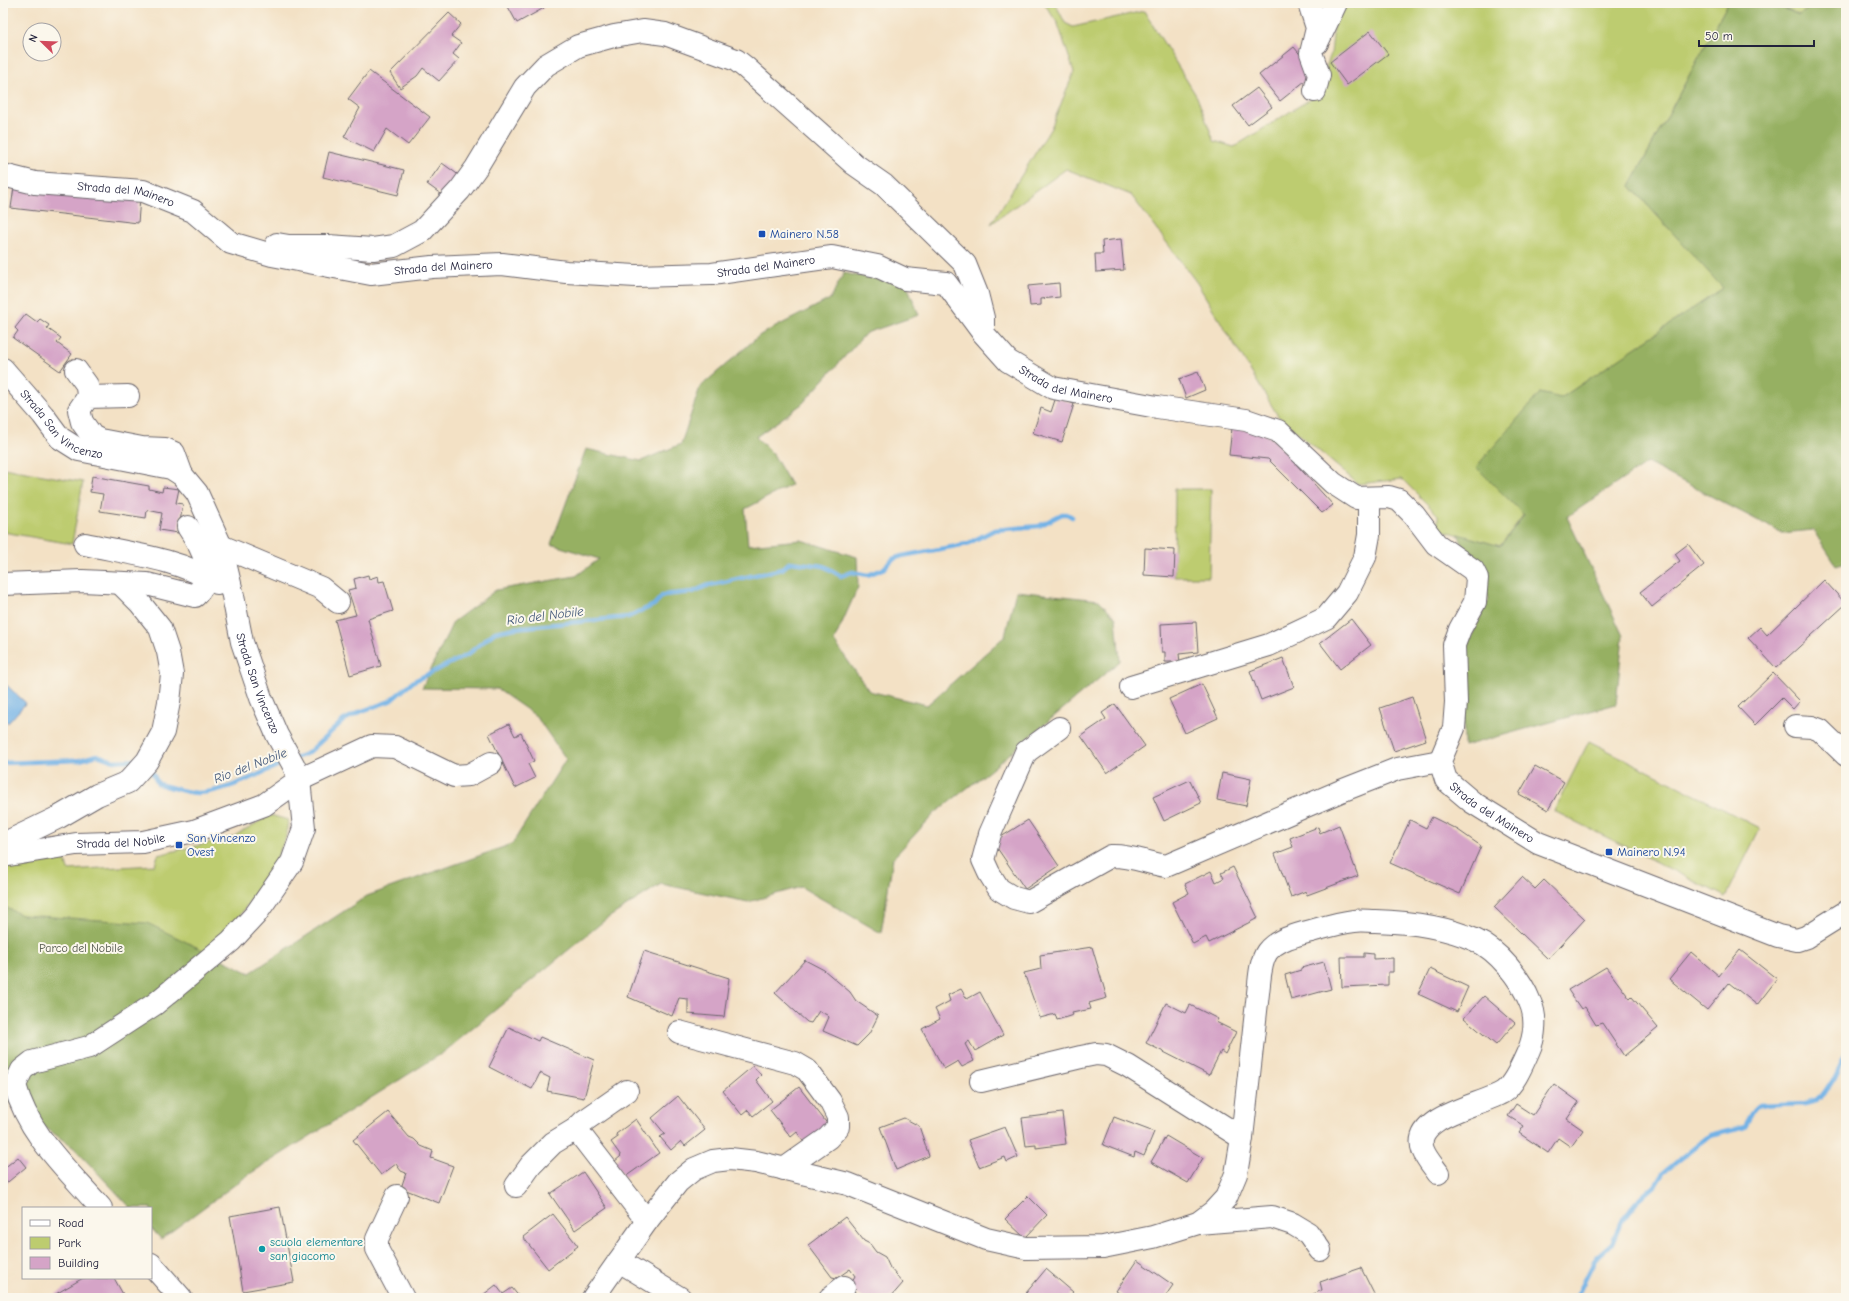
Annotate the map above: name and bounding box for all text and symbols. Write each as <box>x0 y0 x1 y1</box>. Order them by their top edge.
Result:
north arrow <box>22 22 62 62</box>
scale bar <box>1699 22 1814 48</box>
text: 50 m <box>1705 29 1733 43</box>
text: N <box>26 32 41 44</box>
street label: Strada del Mainero <box>77 179 176 210</box>
place label: Mainero N.58 <box>770 227 839 241</box>
marker: Mainero N.58 <box>757 229 767 239</box>
street label: Strada del Mainero <box>716 252 816 280</box>
street label: Strada del Mainero <box>393 257 493 278</box>
street label: Strada del Mainero <box>1017 362 1114 406</box>
street label: Strada San Vincenzo <box>17 387 104 462</box>
water label: Rio del Nobile <box>506 603 585 628</box>
street label: Strada San Vincenzo <box>233 632 283 736</box>
water label: Rio del Nobile <box>211 744 289 786</box>
street label: Strada del Mainero <box>1447 779 1537 846</box>
street label: Strada del Nobile <box>77 830 166 851</box>
place label: San Vincenzo Ovest <box>187 831 256 859</box>
marker: San Vincenzo Ovest <box>174 840 184 850</box>
place label: Mainero N.94 <box>1617 845 1686 859</box>
marker: Mainero N.94 <box>1604 847 1614 857</box>
park label: Parco del Nobile <box>39 941 123 955</box>
legend <box>22 1207 152 1279</box>
text: Road <box>58 1216 84 1230</box>
place label: scuola elementare san giacomo <box>270 1235 363 1263</box>
text: Park <box>58 1236 81 1250</box>
marker: scuola elementare san giacomo <box>257 1244 267 1254</box>
text: Building <box>58 1256 99 1270</box>

